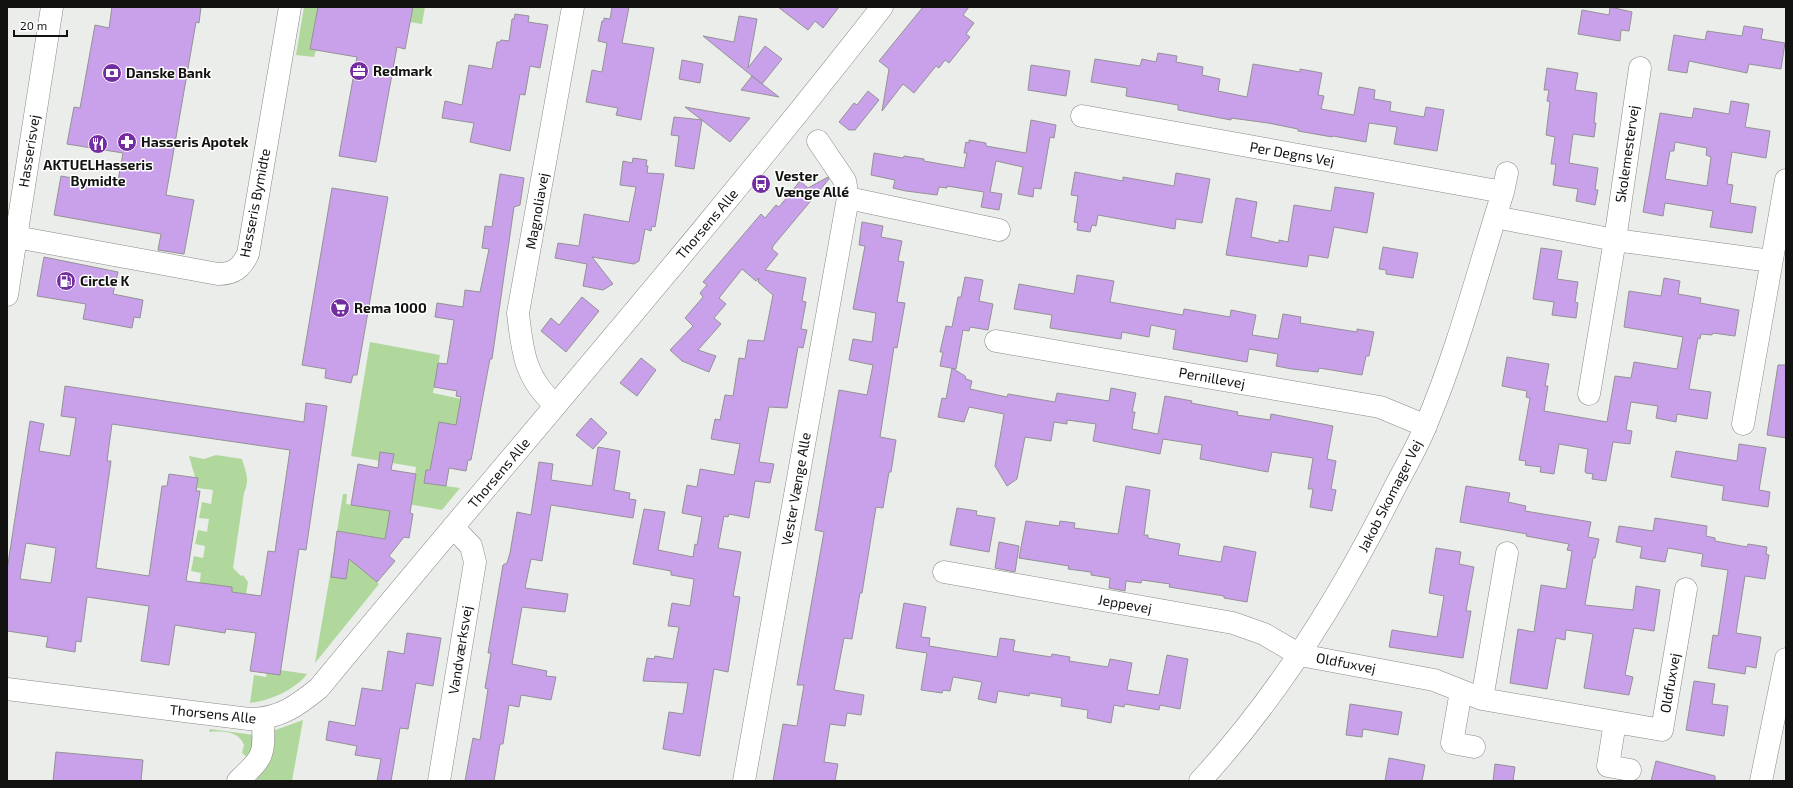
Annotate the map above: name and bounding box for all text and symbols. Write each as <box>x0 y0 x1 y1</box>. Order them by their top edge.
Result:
scale bar <box>14 12 67 38</box>
text: 20 m <box>20 18 47 32</box>
office icon: Redmark <box>348 60 370 82</box>
bank icon: Danske Bank <box>101 62 123 84</box>
place label: Redmark <box>373 62 433 79</box>
place label: Danske Bank <box>126 64 211 81</box>
street label: Skolemestervej <box>1611 104 1642 204</box>
street label: Hasserisvej <box>14 113 43 188</box>
pharmacy icon: Hasseris Apotek <box>116 131 138 153</box>
restaurant icon: AKTUELHasseris Bymidte <box>87 133 109 155</box>
place label: Hasseris Apotek <box>141 133 249 150</box>
street label: Per Degns Vej <box>1248 138 1336 169</box>
street label: Hasseris Bymidte <box>236 147 273 259</box>
place label: AKTUELHasseris Bymidte <box>43 156 153 189</box>
place label: Vester Vænge Allé <box>775 167 849 200</box>
street label: Magnoliavej <box>521 171 552 251</box>
bus stop icon: Vester Vænge Allé <box>750 173 772 195</box>
street label: Thorsens Alle <box>672 185 741 262</box>
fuel station icon: Circle K <box>55 270 77 292</box>
place label: Circle K <box>80 272 130 289</box>
supermarket icon: Rema 1000 <box>329 297 351 319</box>
place label: Rema 1000 <box>354 299 427 316</box>
street label: Pernillevej <box>1178 363 1247 392</box>
street label: Vester Vænge Alle <box>777 431 814 547</box>
street label: Thorsens Alle <box>464 434 533 511</box>
street label: Jakob Skomager Vej <box>1354 437 1425 555</box>
street label: Jeppevej <box>1097 590 1153 617</box>
street label: Vandværksvej <box>444 604 475 696</box>
street label: Oldfuxvej <box>1315 648 1377 677</box>
street label: Oldfuxvej <box>1656 652 1683 714</box>
street label: Thorsens Alle <box>169 700 257 727</box>

